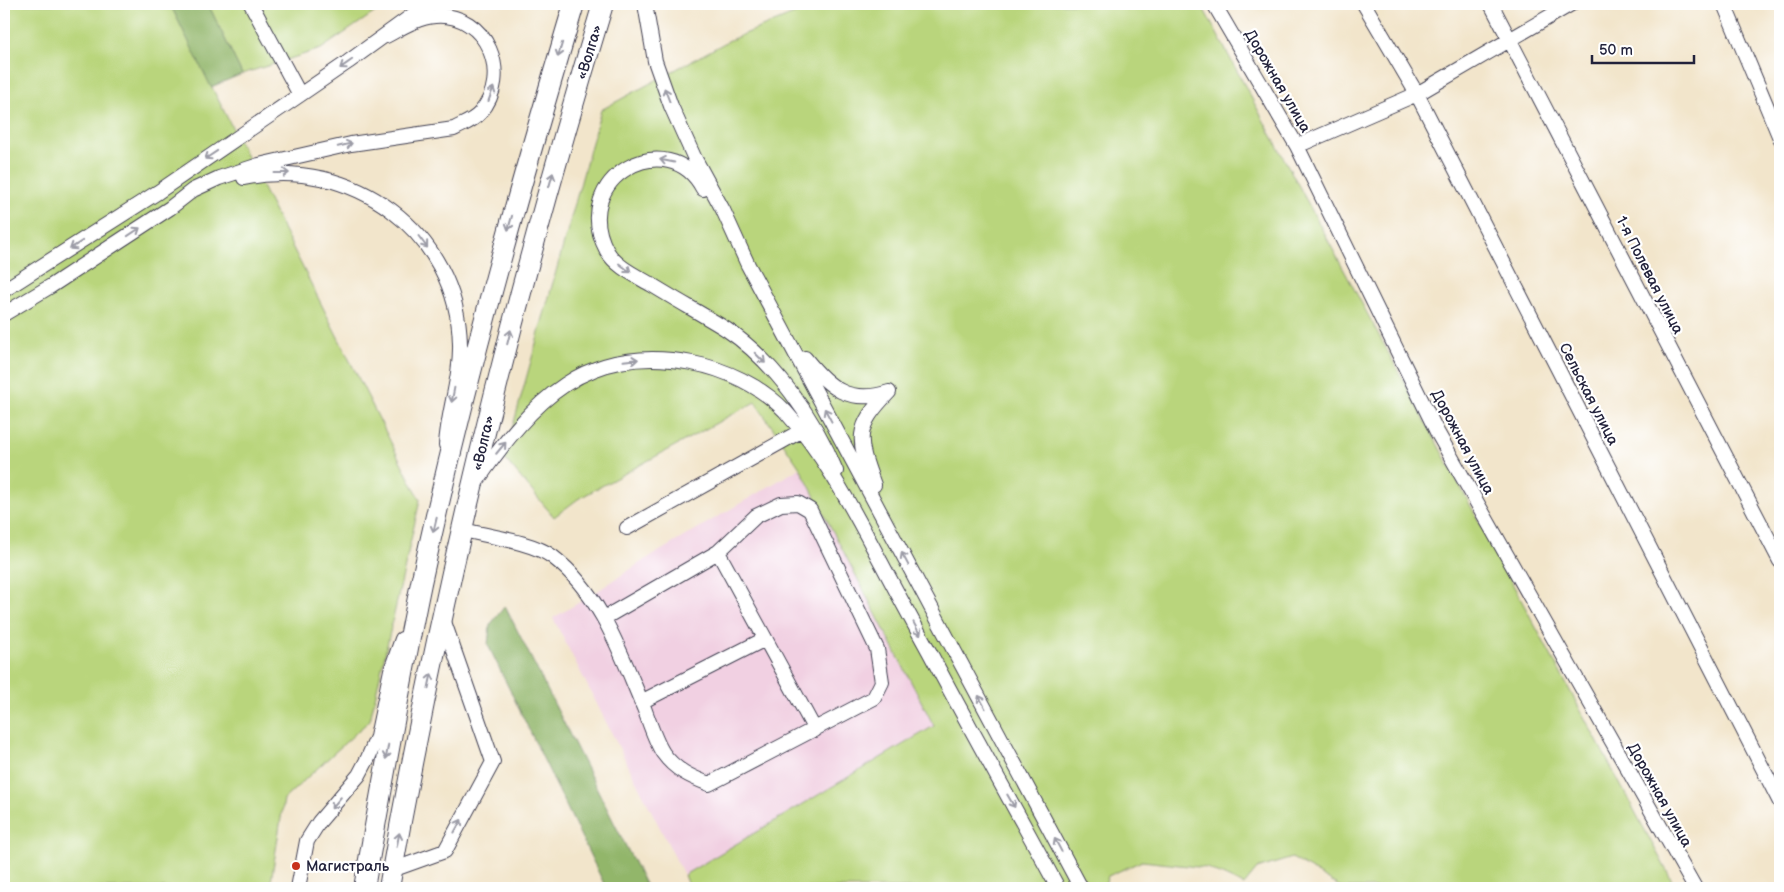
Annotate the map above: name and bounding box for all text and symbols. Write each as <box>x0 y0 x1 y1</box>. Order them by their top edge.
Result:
street label: «Волга» <box>572 22 607 82</box>
street label: Дорожная улица <box>1240 26 1315 136</box>
scale bar <box>1592 32 1694 64</box>
text: 50 m <box>1599 41 1633 60</box>
one-way arrow <box>555 42 565 58</box>
one-way arrow <box>339 59 353 69</box>
one-way arrow <box>487 87 496 102</box>
one-way arrow <box>662 87 671 103</box>
one-way arrow <box>337 140 353 149</box>
one-way arrow <box>205 150 219 160</box>
one-way arrow <box>659 156 675 166</box>
one-way arrow <box>274 168 290 178</box>
one-way arrow <box>547 172 556 188</box>
street label: 1-я Полевая улица <box>1612 213 1688 338</box>
one-way arrow <box>505 215 515 231</box>
one-way arrow <box>126 227 140 237</box>
one-way arrow <box>417 235 428 248</box>
one-way arrow <box>69 240 83 250</box>
one-way arrow <box>618 263 632 273</box>
one-way arrow <box>505 329 514 345</box>
street label: Сельская улица <box>1555 340 1623 449</box>
one-way arrow <box>753 352 766 364</box>
one-way arrow <box>623 355 639 365</box>
one-way arrow <box>448 386 457 402</box>
street label: Дорожная улица <box>1427 386 1498 498</box>
one-way arrow <box>823 409 833 423</box>
street label: «Волга» <box>468 414 499 473</box>
one-way arrow <box>495 442 507 455</box>
one-way arrow <box>430 516 439 532</box>
one-way arrow <box>900 551 910 566</box>
one-way arrow <box>913 621 922 636</box>
one-way arrow <box>426 673 435 689</box>
one-way arrow <box>977 695 986 710</box>
street label: Дорожная улица <box>1623 740 1696 851</box>
one-way arrow <box>382 744 392 760</box>
one-way arrow <box>1006 794 1016 808</box>
one-way arrow <box>330 797 341 810</box>
one-way arrow <box>453 819 463 834</box>
one-way arrow <box>394 833 403 849</box>
one-way arrow <box>1053 838 1063 853</box>
place label: Магистраль <box>306 857 390 876</box>
marker: Магистраль <box>290 860 302 872</box>

